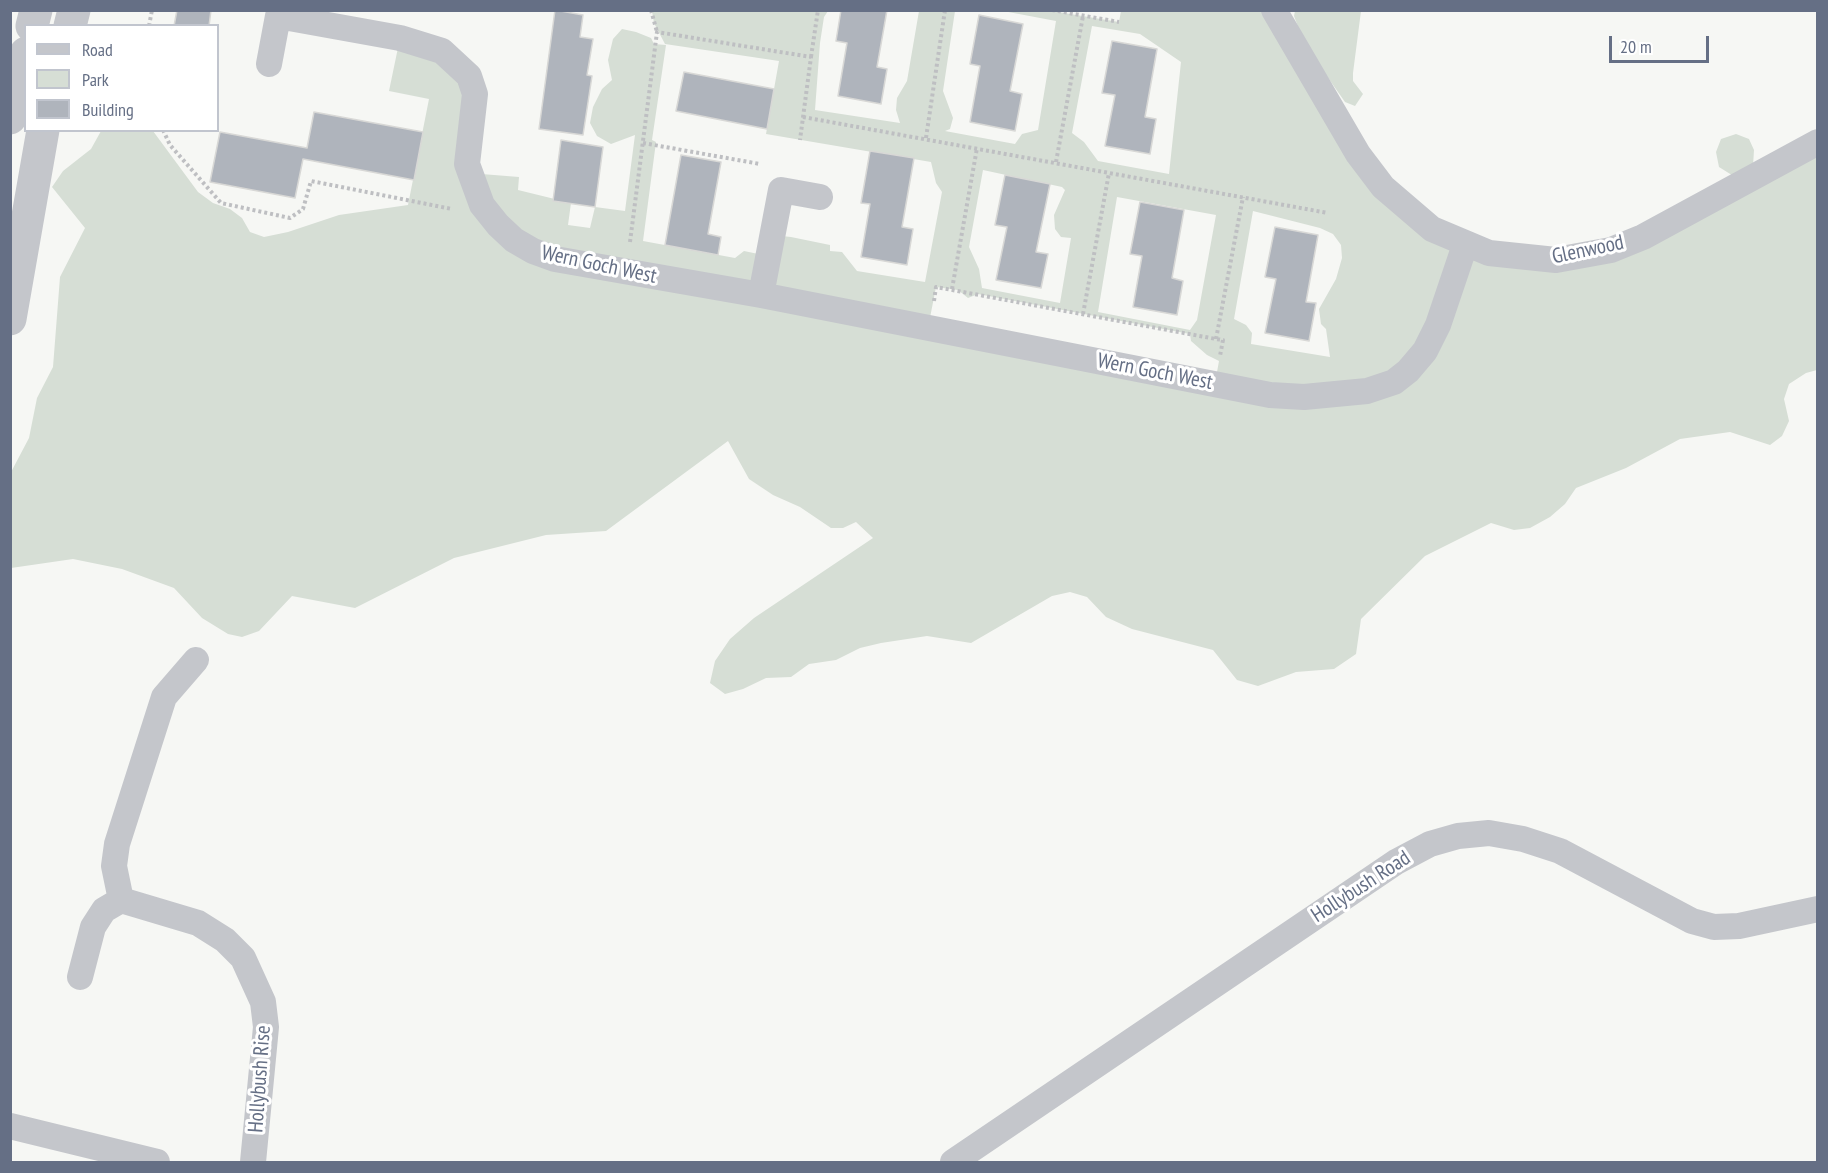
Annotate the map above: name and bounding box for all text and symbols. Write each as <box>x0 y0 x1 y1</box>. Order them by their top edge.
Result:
legend <box>24 24 219 132</box>
scale bar <box>1612 24 1712 62</box>
text: 20 m <box>1620 35 1652 58</box>
text: Road <box>82 38 113 61</box>
text: Park <box>82 68 109 91</box>
text: Building <box>82 98 134 121</box>
street label: Glenwood <box>1550 230 1626 270</box>
street label: Wern Goch West <box>539 241 659 289</box>
street label: Wern Goch West <box>1095 348 1215 396</box>
street label: Hollybush Road <box>1307 846 1415 928</box>
street label: Hollybush Rise <box>244 1025 276 1133</box>

